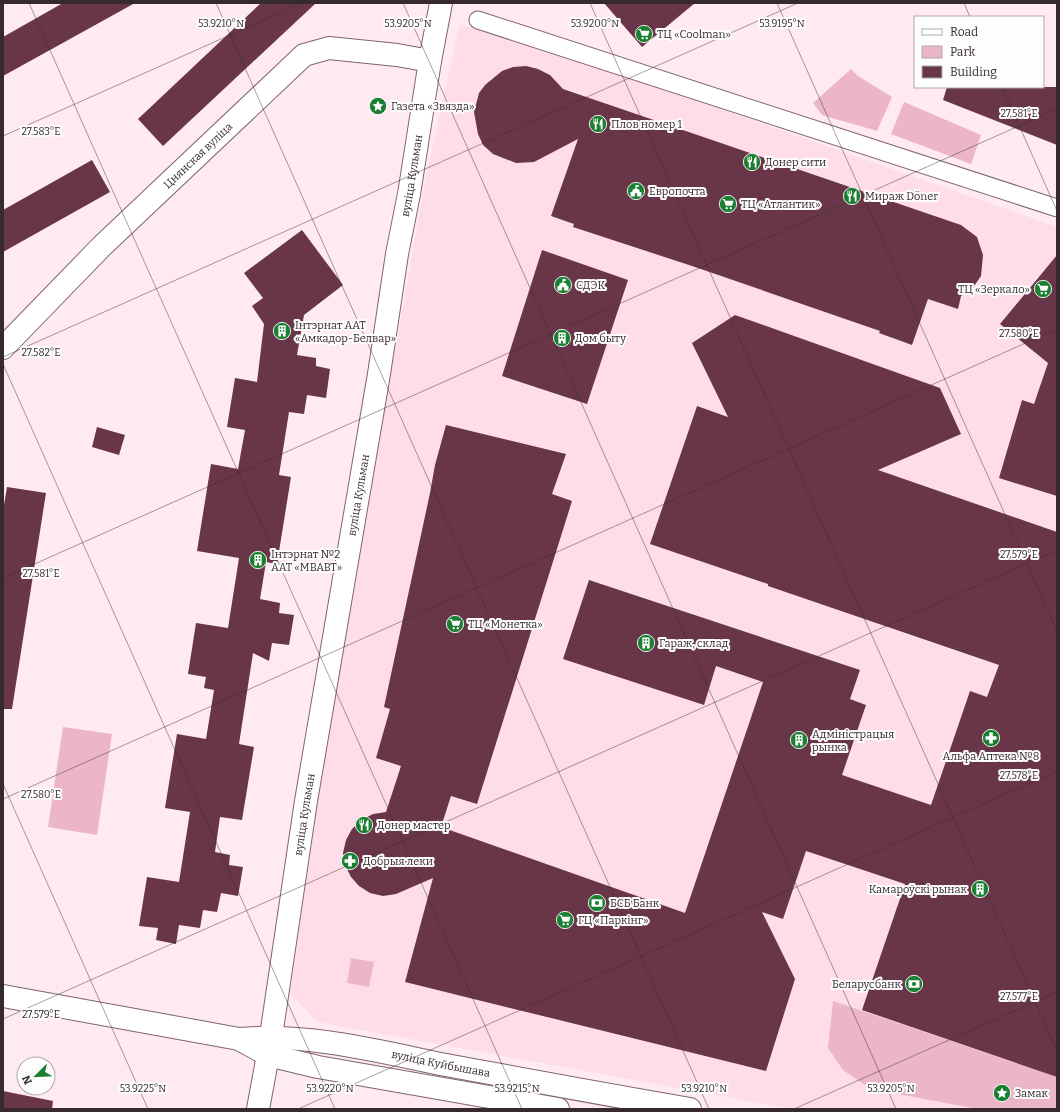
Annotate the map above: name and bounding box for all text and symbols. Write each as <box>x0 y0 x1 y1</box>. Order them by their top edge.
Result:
legend <box>914 16 1044 88</box>
text: 53.9210°N <box>198 18 244 30</box>
text: 53.9205°N <box>384 18 432 30</box>
text: 53.9200°N <box>571 18 619 30</box>
text: 53.9195°N <box>759 18 805 30</box>
supermarket icon: ТЦ «Coolman» <box>634 24 654 44</box>
text: Road <box>950 25 978 39</box>
place label: ТЦ «Coolman» <box>657 28 731 41</box>
text: Park <box>950 45 976 59</box>
text: Building <box>950 65 997 79</box>
place icon: Газета «Звязда» <box>368 96 388 116</box>
place label: Газета «Звязда» <box>391 100 474 113</box>
text: 27.581°E <box>1000 108 1038 120</box>
restaurant icon: Плов номер 1 <box>588 114 608 134</box>
place label: Плов номер 1 <box>611 118 683 131</box>
street label: Цнянская вуліца <box>161 120 235 191</box>
text: 27.583°E <box>21 126 61 138</box>
street label: вуліца Кульман <box>399 134 425 218</box>
restaurant icon: Донер сити <box>742 152 762 172</box>
place label: Донер сити <box>765 156 826 169</box>
public building icon: Европочта <box>626 181 646 201</box>
place label: Европочта <box>649 185 706 198</box>
restaurant icon: Мираж Döner <box>842 186 862 206</box>
place label: Мираж Döner <box>865 190 938 203</box>
supermarket icon: ТЦ «Атлантик» <box>718 194 738 214</box>
place label: ТЦ «Атлантик» <box>741 198 820 211</box>
public building icon: СДЭК <box>553 275 573 295</box>
place label: СДЭК <box>576 279 606 292</box>
supermarket icon: ТЦ «Зеркало» <box>1033 279 1053 299</box>
place label: ТЦ «Зеркало» <box>958 283 1030 296</box>
place label: Інтэрнат ААТ «Амкадор-Белвар» <box>295 319 396 345</box>
building icon: Інтэрнат ААТ «Амкадор-Белвар» <box>272 321 292 341</box>
building icon: Дом быту <box>552 328 572 348</box>
text: 27.580°E <box>999 328 1039 340</box>
place label: Дом быту <box>575 332 626 345</box>
text: 27.582°E <box>21 347 61 359</box>
street label: вуліца Кульман <box>345 453 372 537</box>
place label: Інтэрнат №2 ААТ «МВАВТ» <box>271 548 342 574</box>
text: 27.579°E <box>1000 549 1038 561</box>
building icon: Інтэрнат №2 ААТ «МВАВТ» <box>248 550 268 570</box>
text: 27.581°E <box>22 568 60 580</box>
supermarket icon: ТЦ «Монетка» <box>445 614 465 634</box>
place label: ТЦ «Монетка» <box>468 618 543 631</box>
building icon: Гараж, склад <box>636 633 656 653</box>
place label: Гараж, склад <box>659 637 729 650</box>
place label: Адміністрацыя рынка <box>812 728 894 754</box>
pharmacy icon: Альфа Аптека №8 <box>981 728 1001 748</box>
building icon: Адміністрацыя рынка <box>789 730 809 750</box>
place label: Альфа Аптека №8 <box>943 750 1039 763</box>
text: 27.578°E <box>1000 770 1038 782</box>
street label: вуліца Кульман <box>292 772 318 857</box>
text: 27.580°E <box>21 789 61 801</box>
restaurant icon: Донер мастер <box>354 815 374 835</box>
place label: Донер мастер <box>377 819 451 832</box>
pharmacy icon: Добрыя леки <box>340 851 360 871</box>
place label: Добрыя леки <box>363 855 433 868</box>
building icon: Камароўскі рынак <box>970 879 990 899</box>
place label: Камароўскі рынак <box>869 883 968 896</box>
bank icon: БСБ Банк <box>587 893 607 913</box>
place label: БСБ Банк <box>610 897 660 910</box>
supermarket icon: ГЦ «Паркінг» <box>555 910 575 930</box>
place label: ГЦ «Паркінг» <box>578 914 649 927</box>
bank icon: Беларусбанк <box>904 974 924 994</box>
place label: Беларусбанк <box>832 978 902 991</box>
text: 27.577°E <box>1000 991 1038 1003</box>
text: 27.579°E <box>22 1009 60 1021</box>
street label: вуліца Куйбышава <box>390 1048 491 1080</box>
north arrow <box>16 1056 56 1096</box>
text: N <box>19 1073 35 1086</box>
text: 53.9225°N <box>120 1083 166 1095</box>
text: 53.9220°N <box>306 1083 354 1095</box>
text: 53.9215°N <box>494 1083 540 1095</box>
text: 53.9210°N <box>681 1083 727 1095</box>
text: 53.9205°N <box>867 1083 915 1095</box>
place icon: Замак <box>992 1083 1012 1103</box>
place label: Замак <box>1015 1087 1048 1100</box>

